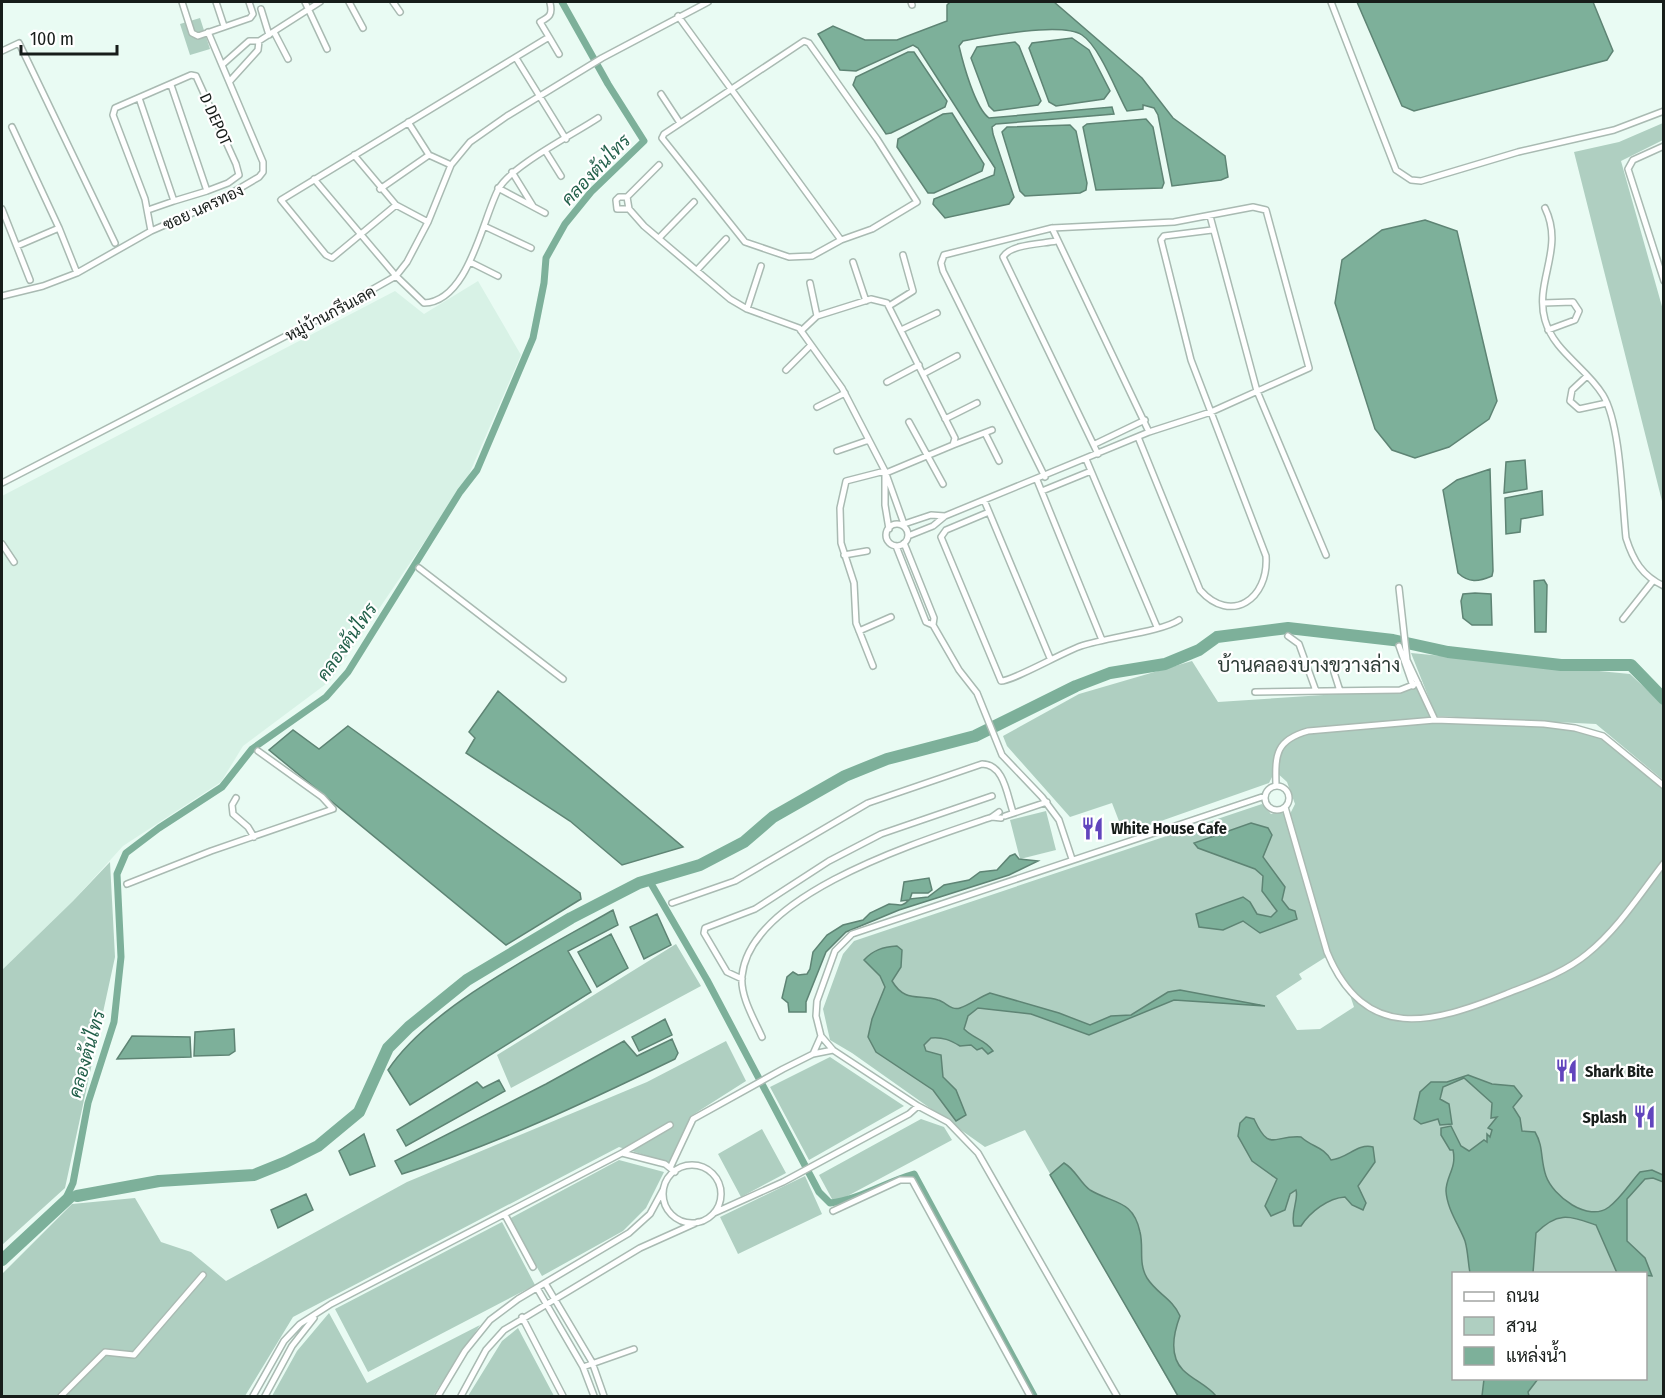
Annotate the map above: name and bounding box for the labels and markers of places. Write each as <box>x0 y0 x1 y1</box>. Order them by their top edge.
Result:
restaurant icon: White House Cafe <box>1080 815 1106 841</box>
place label: White House Cafe <box>1111 819 1227 838</box>
restaurant icon: Shark Bite <box>1554 1058 1580 1084</box>
place label: Shark Bite <box>1585 1062 1654 1081</box>
restaurant icon: Splash <box>1632 1104 1658 1130</box>
place label: Splash <box>1582 1108 1627 1127</box>

